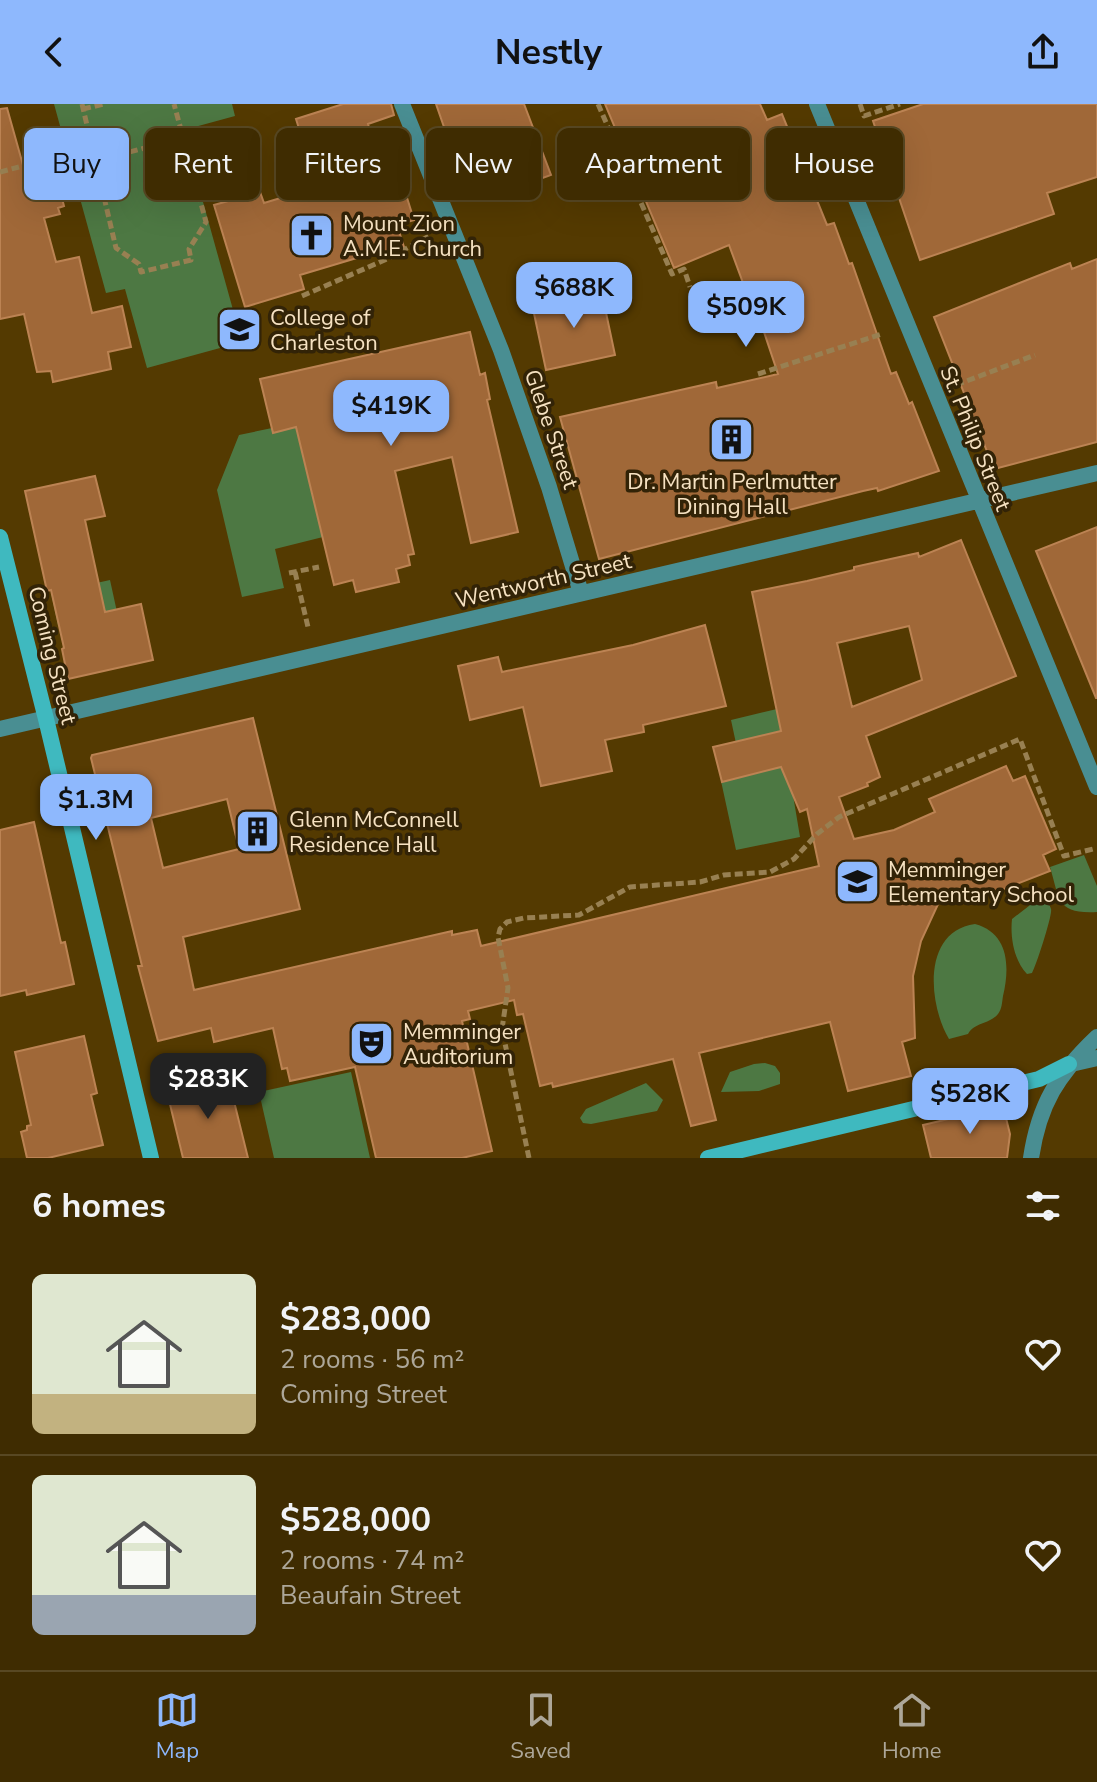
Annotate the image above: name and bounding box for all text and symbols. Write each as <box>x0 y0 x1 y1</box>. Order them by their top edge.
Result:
text: Nestly <box>495 28 602 77</box>
icon: back <box>32 30 76 74</box>
icon: share <box>1021 30 1065 74</box>
chip: Buy <box>24 128 129 200</box>
chip: Rent <box>145 128 260 200</box>
chip: Filters <box>276 128 410 200</box>
chip: New <box>426 128 541 200</box>
chip: Apartment <box>557 128 750 200</box>
chip: House <box>766 128 903 200</box>
place label: Mount Zion A.M.E. Church <box>343 209 482 264</box>
church icon: Mount Zion A.M.E. Church <box>288 212 336 260</box>
pin: $688K <box>518 262 630 330</box>
text: $688K <box>534 270 614 305</box>
pin: $509K <box>690 281 802 349</box>
text: $509K <box>706 289 786 324</box>
place label: College of Charleston <box>270 303 378 358</box>
school or university icon: College of Charleston <box>215 306 263 354</box>
street label: St. Philip Street <box>932 361 1018 516</box>
street label: Glebe Street <box>517 366 586 493</box>
pin: $419K <box>335 380 447 448</box>
text: $419K <box>351 388 431 423</box>
building icon: Dr. Martin Perlmutter Dining Hall <box>708 416 756 464</box>
place label: Dr. Martin Perlmutter Dining Hall <box>627 467 837 522</box>
street label: Wentworth Street <box>452 546 635 616</box>
street label: Coming Street <box>20 583 84 728</box>
pin: $1.3M <box>40 774 152 842</box>
text: $1.3M <box>58 782 134 817</box>
place label: Glenn McConnell Residence Hall <box>289 805 459 860</box>
building icon: Glenn McConnell Residence Hall <box>234 808 282 856</box>
place label: Memminger Elementary School <box>888 855 1074 910</box>
school or university icon: Memminger Elementary School <box>833 858 881 906</box>
place label: Memminger Auditorium <box>403 1017 521 1072</box>
theatre icon: Memminger Auditorium <box>348 1020 396 1068</box>
pin: $283K <box>152 1053 264 1121</box>
text: $283K <box>168 1061 248 1096</box>
pin: $528K <box>914 1068 1026 1136</box>
text: $528K <box>930 1076 1010 1111</box>
text: 6 homes <box>32 1183 166 1229</box>
icon: filters <box>1021 1184 1065 1228</box>
text: $283,000 <box>280 1296 431 1342</box>
icon: home <box>96 1306 192 1402</box>
icon: heart <box>1021 1332 1065 1376</box>
text: 2 rooms · 56 m² <box>280 1342 464 1377</box>
text: Coming Street <box>280 1377 447 1412</box>
text: $528,000 <box>280 1497 431 1543</box>
icon: home <box>96 1507 192 1603</box>
icon: heart <box>1021 1533 1065 1577</box>
text: 2 rooms · 74 m² <box>280 1543 464 1578</box>
text: Beaufain Street <box>280 1578 461 1613</box>
tab: Map <box>155 1688 199 1766</box>
tab: Saved <box>510 1688 571 1766</box>
tab: Home <box>882 1688 942 1766</box>

